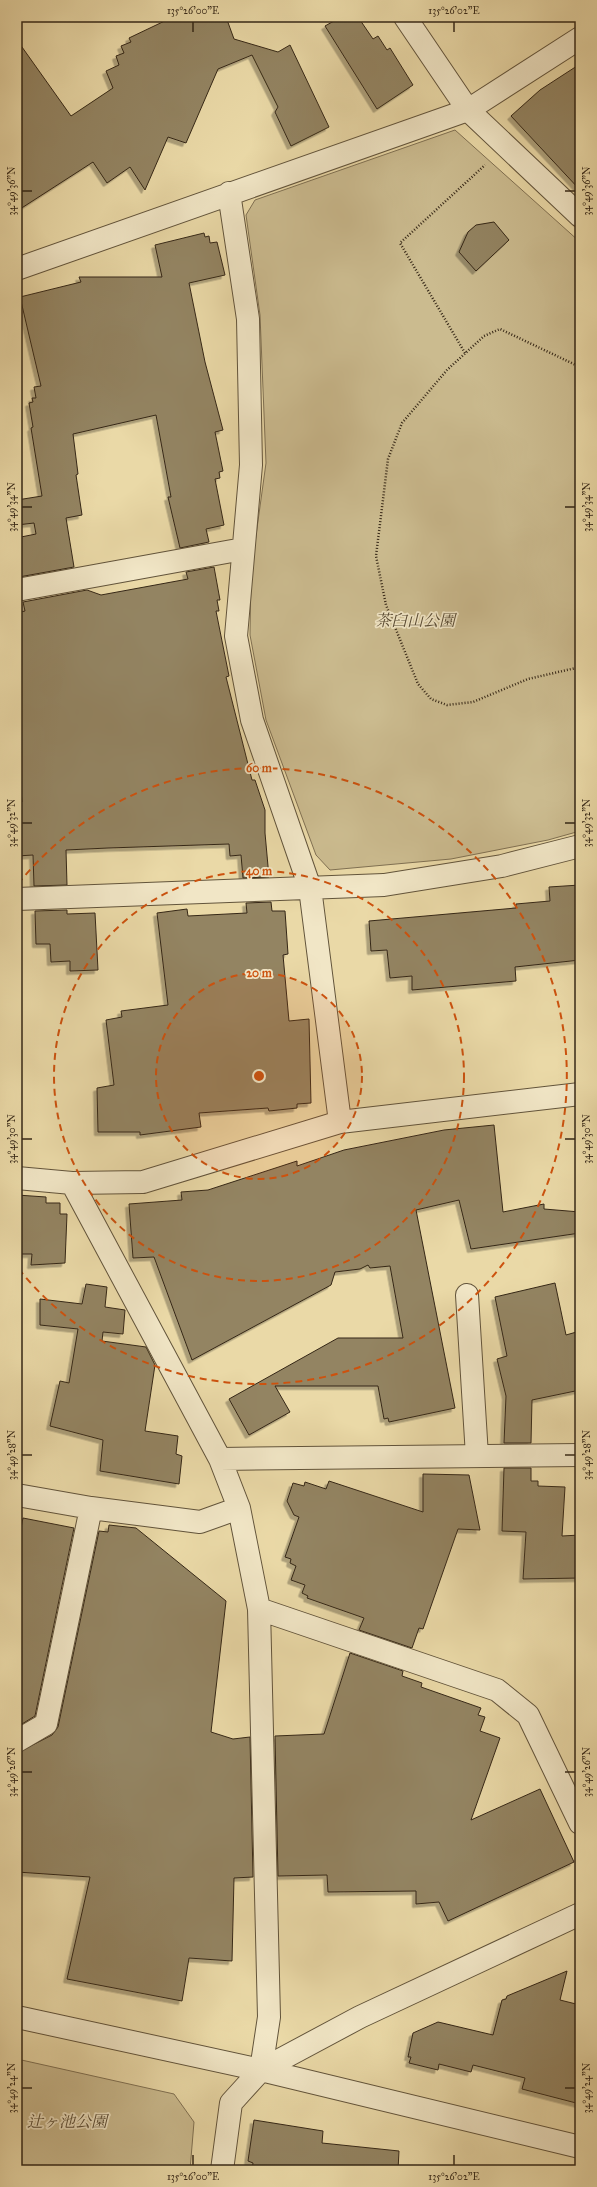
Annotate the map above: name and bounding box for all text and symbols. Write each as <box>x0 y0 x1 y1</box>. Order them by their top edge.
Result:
text: 135°26'00"E <box>167 5 219 17</box>
text: 135°26'02"E <box>428 5 480 17</box>
text: 34°49'36"N <box>6 166 18 215</box>
text: 34°49'36"N <box>581 166 593 215</box>
text: 34°49'34"N <box>6 482 18 532</box>
text: 34°49'34"N <box>581 482 593 532</box>
park label: 茶臼山公園 <box>375 611 458 630</box>
text: 60 m <box>246 761 273 775</box>
text: 34°49'32"N <box>6 798 18 847</box>
text: 34°49'32"N <box>581 798 593 847</box>
text: 40 m <box>246 864 273 879</box>
text: 20 m <box>246 966 273 980</box>
centre of rings <box>252 1069 266 1083</box>
text: 34°49'30"N <box>6 1114 18 1164</box>
text: 34°49'30"N <box>581 1114 593 1164</box>
text: 34°49'28"N <box>6 1429 18 1480</box>
text: 34°49'28"N <box>581 1429 593 1480</box>
text: 34°49'26"N <box>6 1747 18 1797</box>
text: 34°49'26"N <box>581 1747 593 1797</box>
text: 34°49'24"N <box>6 2062 18 2113</box>
text: 34°49'24"N <box>581 2062 593 2113</box>
park label: 辻ヶ池公園 <box>27 2112 110 2131</box>
text: 135°26'00"E <box>167 2171 219 2183</box>
text: 135°26'02"E <box>428 2171 480 2183</box>

